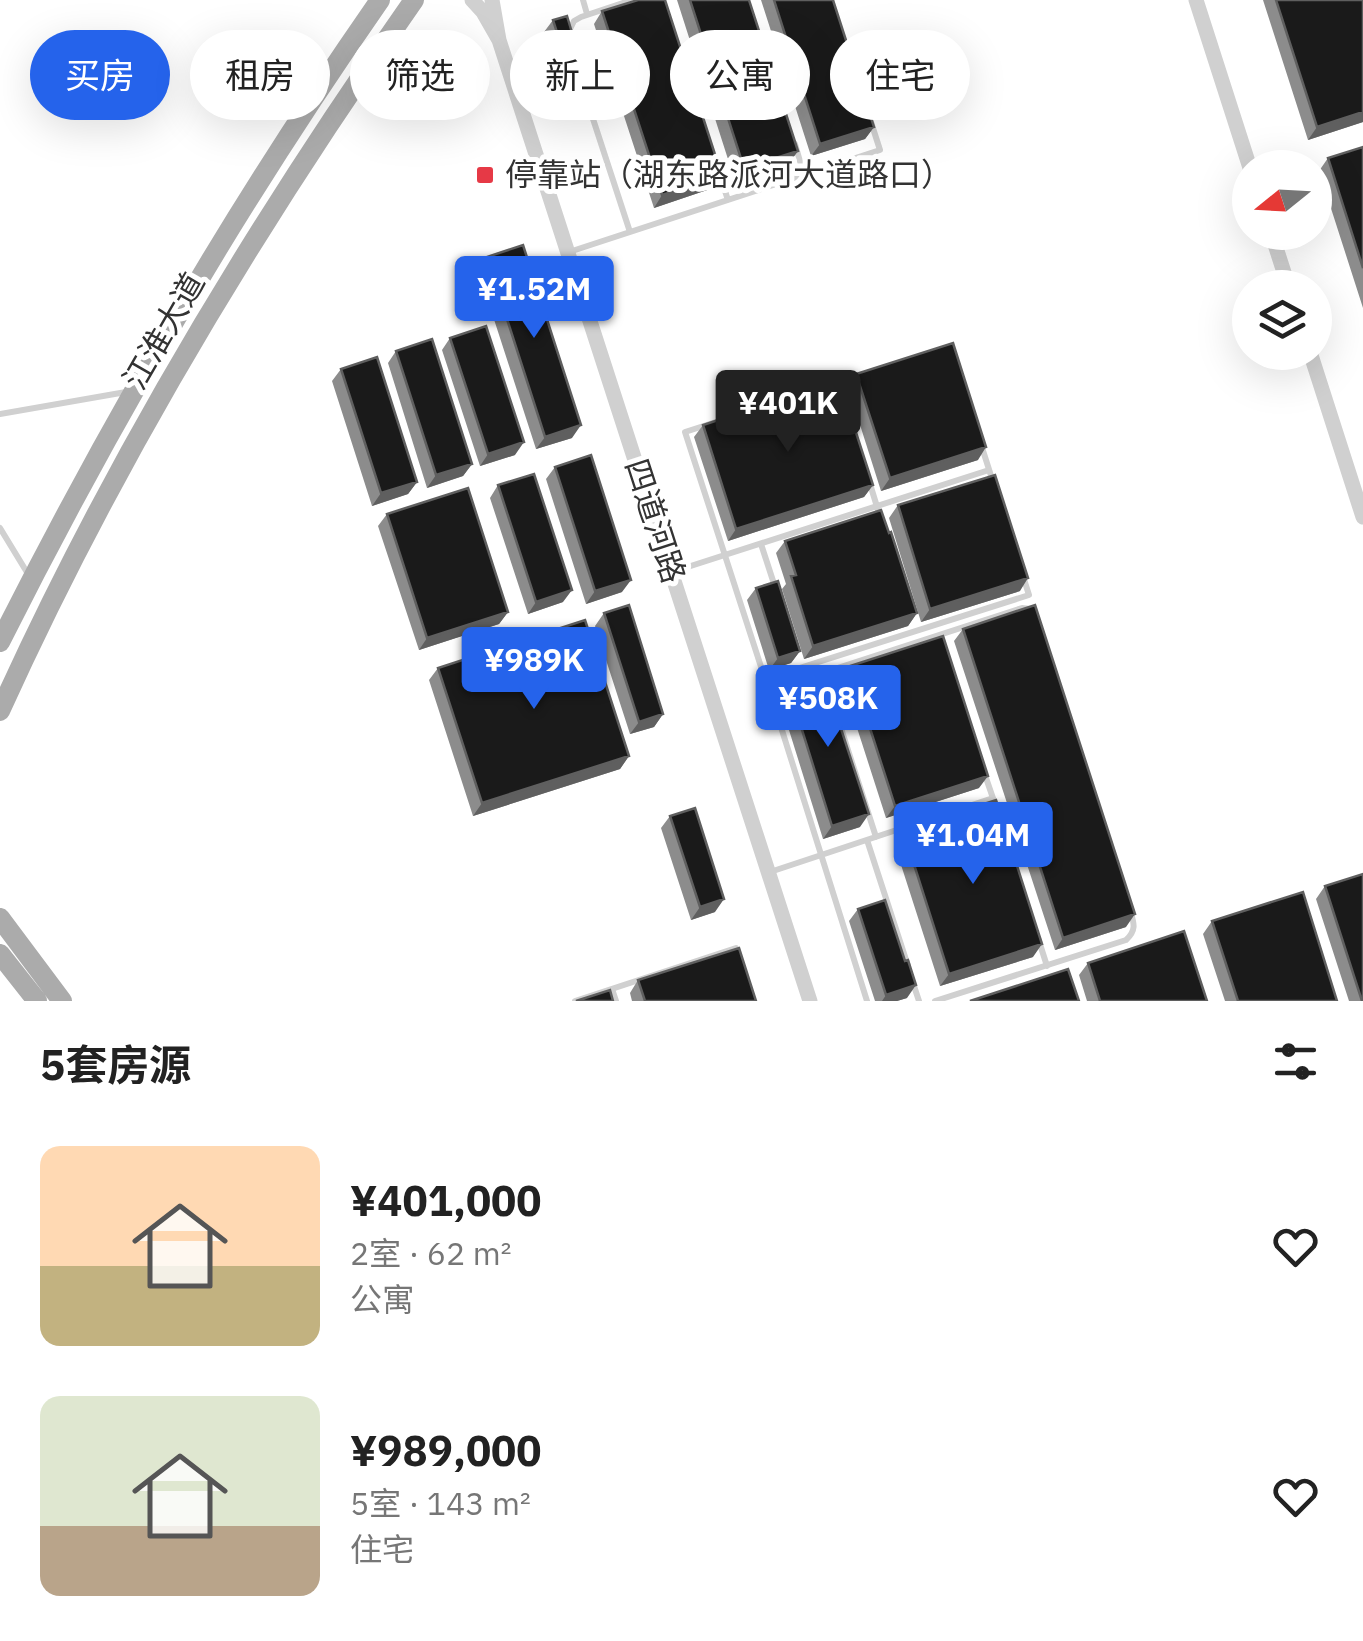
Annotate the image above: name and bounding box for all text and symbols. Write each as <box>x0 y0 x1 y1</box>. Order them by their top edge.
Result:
chip: 买房 <box>30 30 170 120</box>
chip: 租房 <box>190 30 330 120</box>
chip: 筛选 <box>350 30 490 120</box>
chip: 新上 <box>510 30 650 120</box>
chip: 公寓 <box>670 30 810 120</box>
chip: 住宅 <box>830 30 970 120</box>
north arrow <box>1232 150 1332 250</box>
map controls <box>1232 150 1332 370</box>
place label: 停靠站（湖东路派河大道路口） <box>505 153 953 195</box>
marker: 停靠站（湖东路派河大道路口） <box>474 164 496 186</box>
pin: ¥1.52M <box>453 256 615 341</box>
street label: 江淮大道 <box>113 265 213 396</box>
text: ¥1.52M <box>477 267 591 309</box>
button: layers <box>1232 270 1332 370</box>
pin: ¥401K <box>718 370 858 455</box>
text: ¥401K <box>738 381 838 423</box>
street label: 四道河路 <box>616 453 696 588</box>
pin: ¥989K <box>464 627 604 712</box>
text: ¥989K <box>484 638 584 680</box>
pin: ¥508K <box>758 665 898 750</box>
text: ¥508K <box>778 676 878 718</box>
pin: ¥1.04M <box>892 802 1054 887</box>
text: ¥1.04M <box>916 813 1030 855</box>
icon: filters <box>1268 1034 1323 1089</box>
text: 5套房源 <box>40 1037 191 1092</box>
text: ¥401,000 <box>350 1173 542 1228</box>
icon: home <box>120 1186 240 1306</box>
icon: heart <box>1268 1219 1323 1274</box>
text: 2室 · 62 m² <box>350 1232 512 1274</box>
text: 公寓 <box>350 1278 414 1320</box>
text: ¥989,000 <box>350 1423 542 1478</box>
icon: home <box>120 1436 240 1556</box>
icon: heart <box>1268 1469 1323 1524</box>
text: 5室 · 143 m² <box>350 1482 531 1524</box>
text: 住宅 <box>350 1528 414 1570</box>

